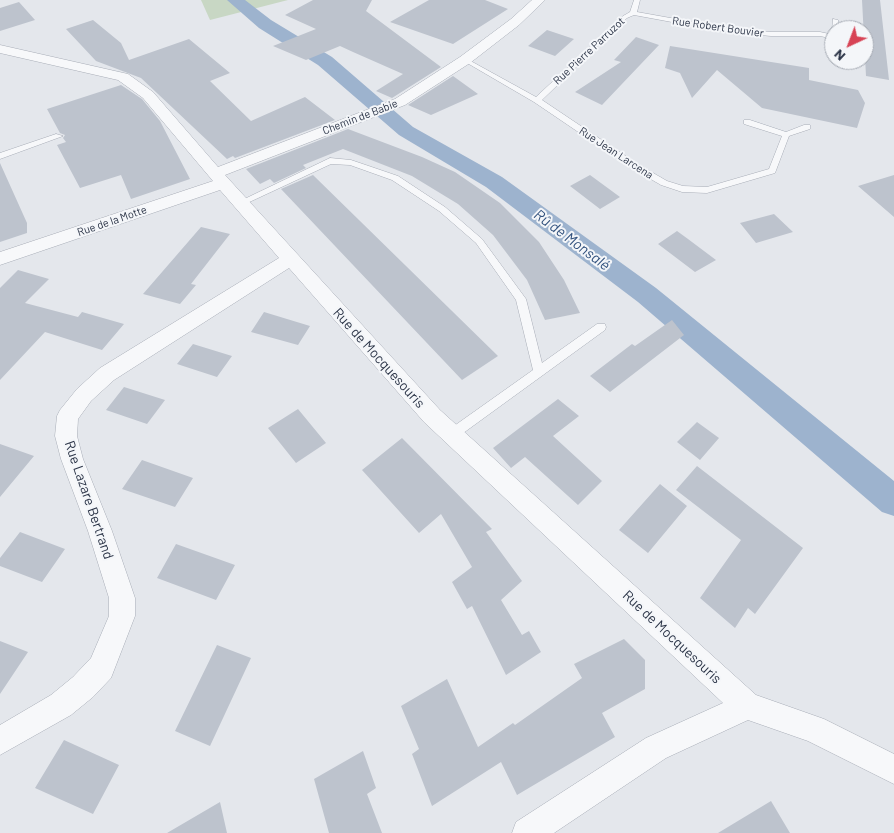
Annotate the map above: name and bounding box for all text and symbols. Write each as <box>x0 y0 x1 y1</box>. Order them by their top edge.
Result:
street label: Rue Robert Bouvier <box>671 14 765 40</box>
street label: Rue Pierre Parruzot <box>551 15 627 87</box>
north arrow <box>824 20 874 70</box>
text: N <box>830 46 848 65</box>
street label: Chemin de Babie <box>320 97 400 137</box>
street label: Rue Jean Larcena <box>577 124 655 182</box>
street label: Rue de la Motte <box>76 203 148 239</box>
water label: Rû de Monsalé <box>530 206 614 274</box>
street label: Rue de Mocquesouris <box>330 304 428 412</box>
street label: Rue Lazare Bertrand <box>61 439 117 561</box>
street label: Rue de Mocquesouris <box>619 587 725 687</box>

